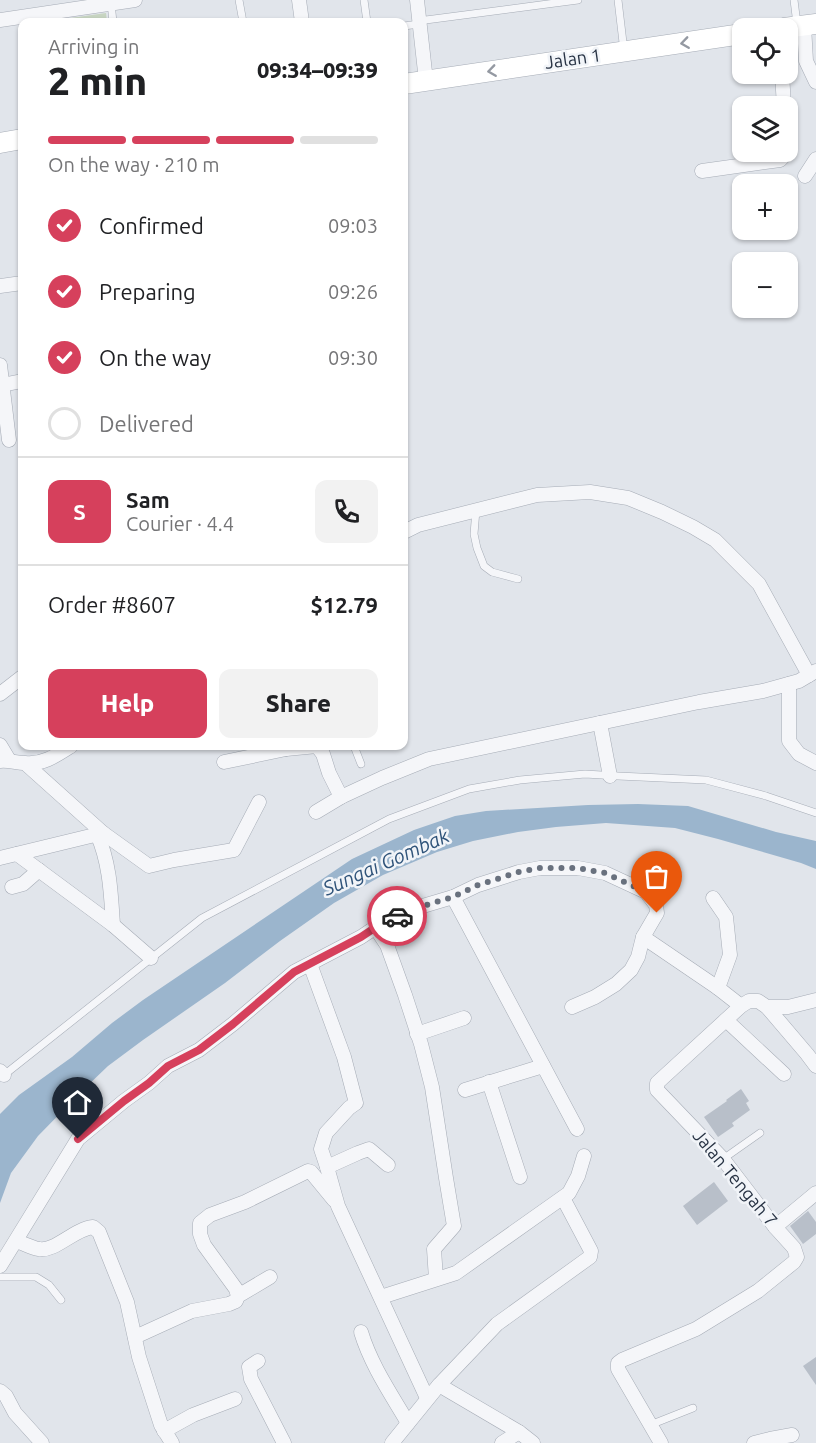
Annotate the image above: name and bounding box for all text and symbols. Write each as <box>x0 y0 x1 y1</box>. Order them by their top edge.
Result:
map controls <box>732 18 798 318</box>
button: locate <box>732 18 798 84</box>
text: Arriving in <box>48 35 139 58</box>
one-way arrow <box>680 36 689 48</box>
street label: Jalan 1 <box>543 44 602 72</box>
text: 09:34–09:39 <box>257 57 378 82</box>
text: 2 min <box>48 59 147 102</box>
one-way arrow <box>487 65 496 77</box>
button: layers <box>732 96 798 162</box>
text: On the way · 210 m <box>48 153 220 176</box>
button: + <box>732 174 798 240</box>
icon: check <box>48 209 81 242</box>
text: Confirmed <box>99 213 204 238</box>
text: 09:03 <box>328 214 378 237</box>
button: − <box>732 252 798 318</box>
icon: check <box>48 275 81 308</box>
text: Preparing <box>99 279 196 304</box>
text: 09:26 <box>328 280 378 303</box>
icon: check <box>48 341 81 374</box>
text: On the way <box>99 345 211 370</box>
text: 09:30 <box>328 346 378 369</box>
text: Delivered <box>99 411 194 436</box>
button: phone <box>315 480 378 543</box>
text: Sam <box>126 487 170 512</box>
text: S <box>73 499 86 524</box>
text: Courier · 4.4 <box>126 512 234 535</box>
text: Order #8607 <box>48 592 176 617</box>
text: $12.79 <box>311 592 378 617</box>
button: Help <box>48 669 207 738</box>
button: Share <box>219 669 378 738</box>
water label: Sungai Gombak <box>318 823 453 900</box>
pin <box>631 851 682 913</box>
icon: bag <box>640 860 673 893</box>
courier <box>367 886 427 946</box>
icon: car <box>381 900 414 933</box>
pin <box>52 1077 103 1139</box>
icon: home <box>61 1086 94 1119</box>
street label: Jalan Tengah 7 <box>690 1125 782 1230</box>

